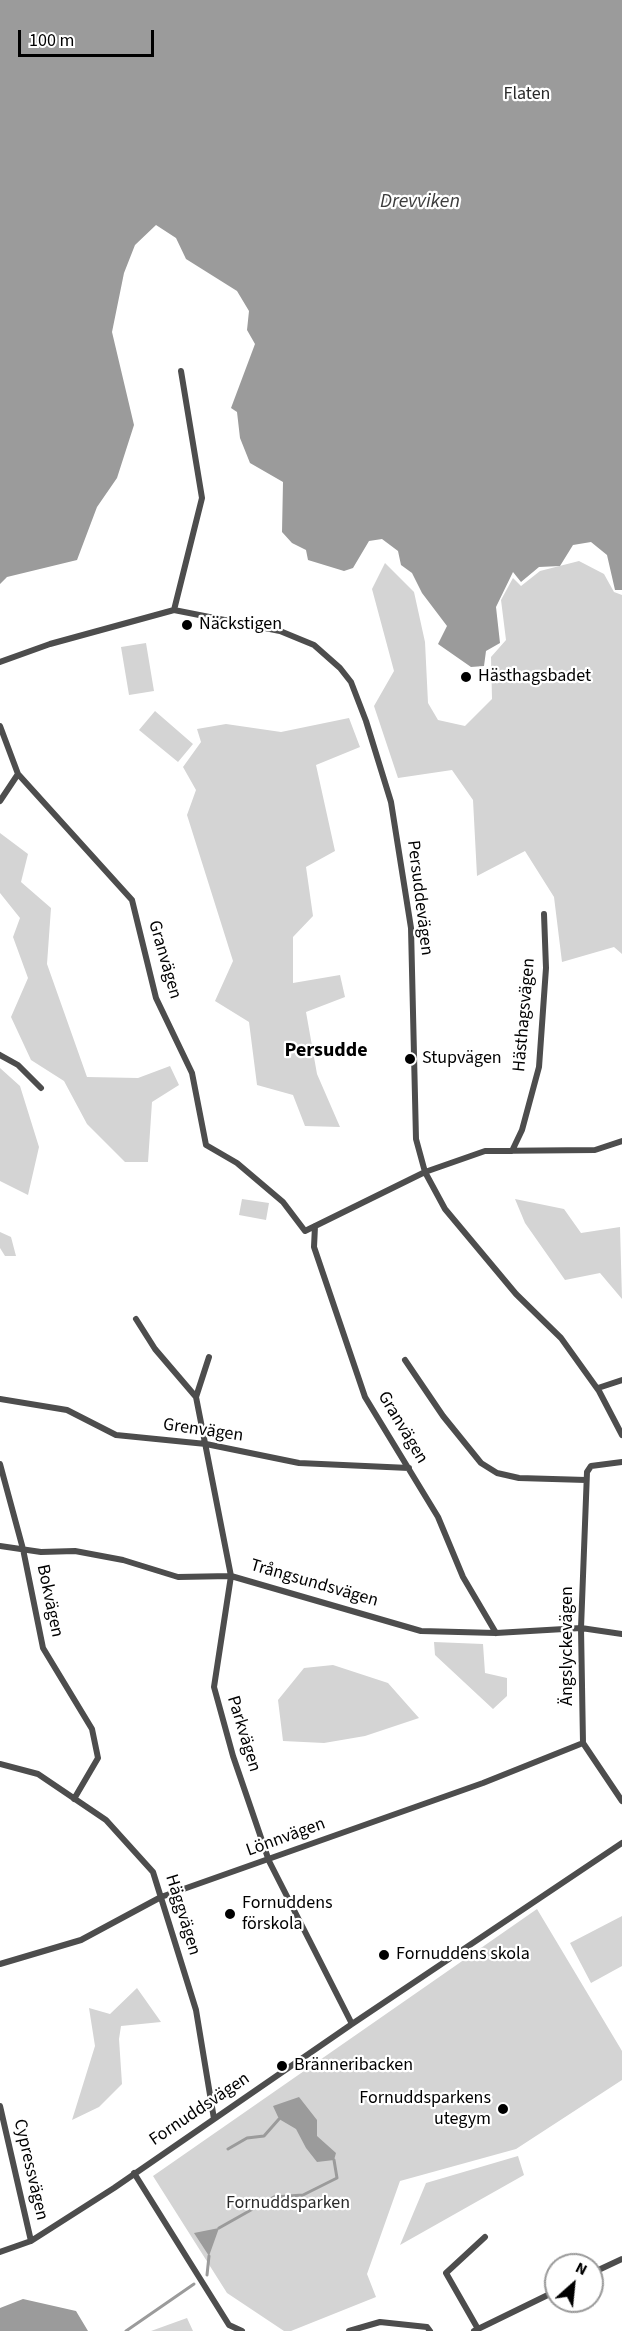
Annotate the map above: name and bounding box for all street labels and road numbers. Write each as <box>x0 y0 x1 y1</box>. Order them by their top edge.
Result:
street label: Persuddevägen <box>401 839 437 957</box>
street label: Granvägen <box>143 918 185 1002</box>
street label: Hästhagsvägen <box>509 957 541 1073</box>
street label: Granvägen <box>372 1388 432 1468</box>
street label: Grenvägen <box>162 1415 244 1447</box>
street label: Trångsundsvägen <box>248 1555 380 1613</box>
street label: Bokvägen <box>31 1563 67 1639</box>
street label: Ängslyckevägen <box>557 1586 579 1706</box>
street label: Parkvägen <box>221 1693 265 1775</box>
street label: Lönnvägen <box>243 1814 329 1862</box>
street label: Häggvägen <box>159 1872 205 1958</box>
street label: Fornuddsvägen <box>146 2068 254 2152</box>
street label: Cypressvägen <box>8 2117 52 2223</box>

